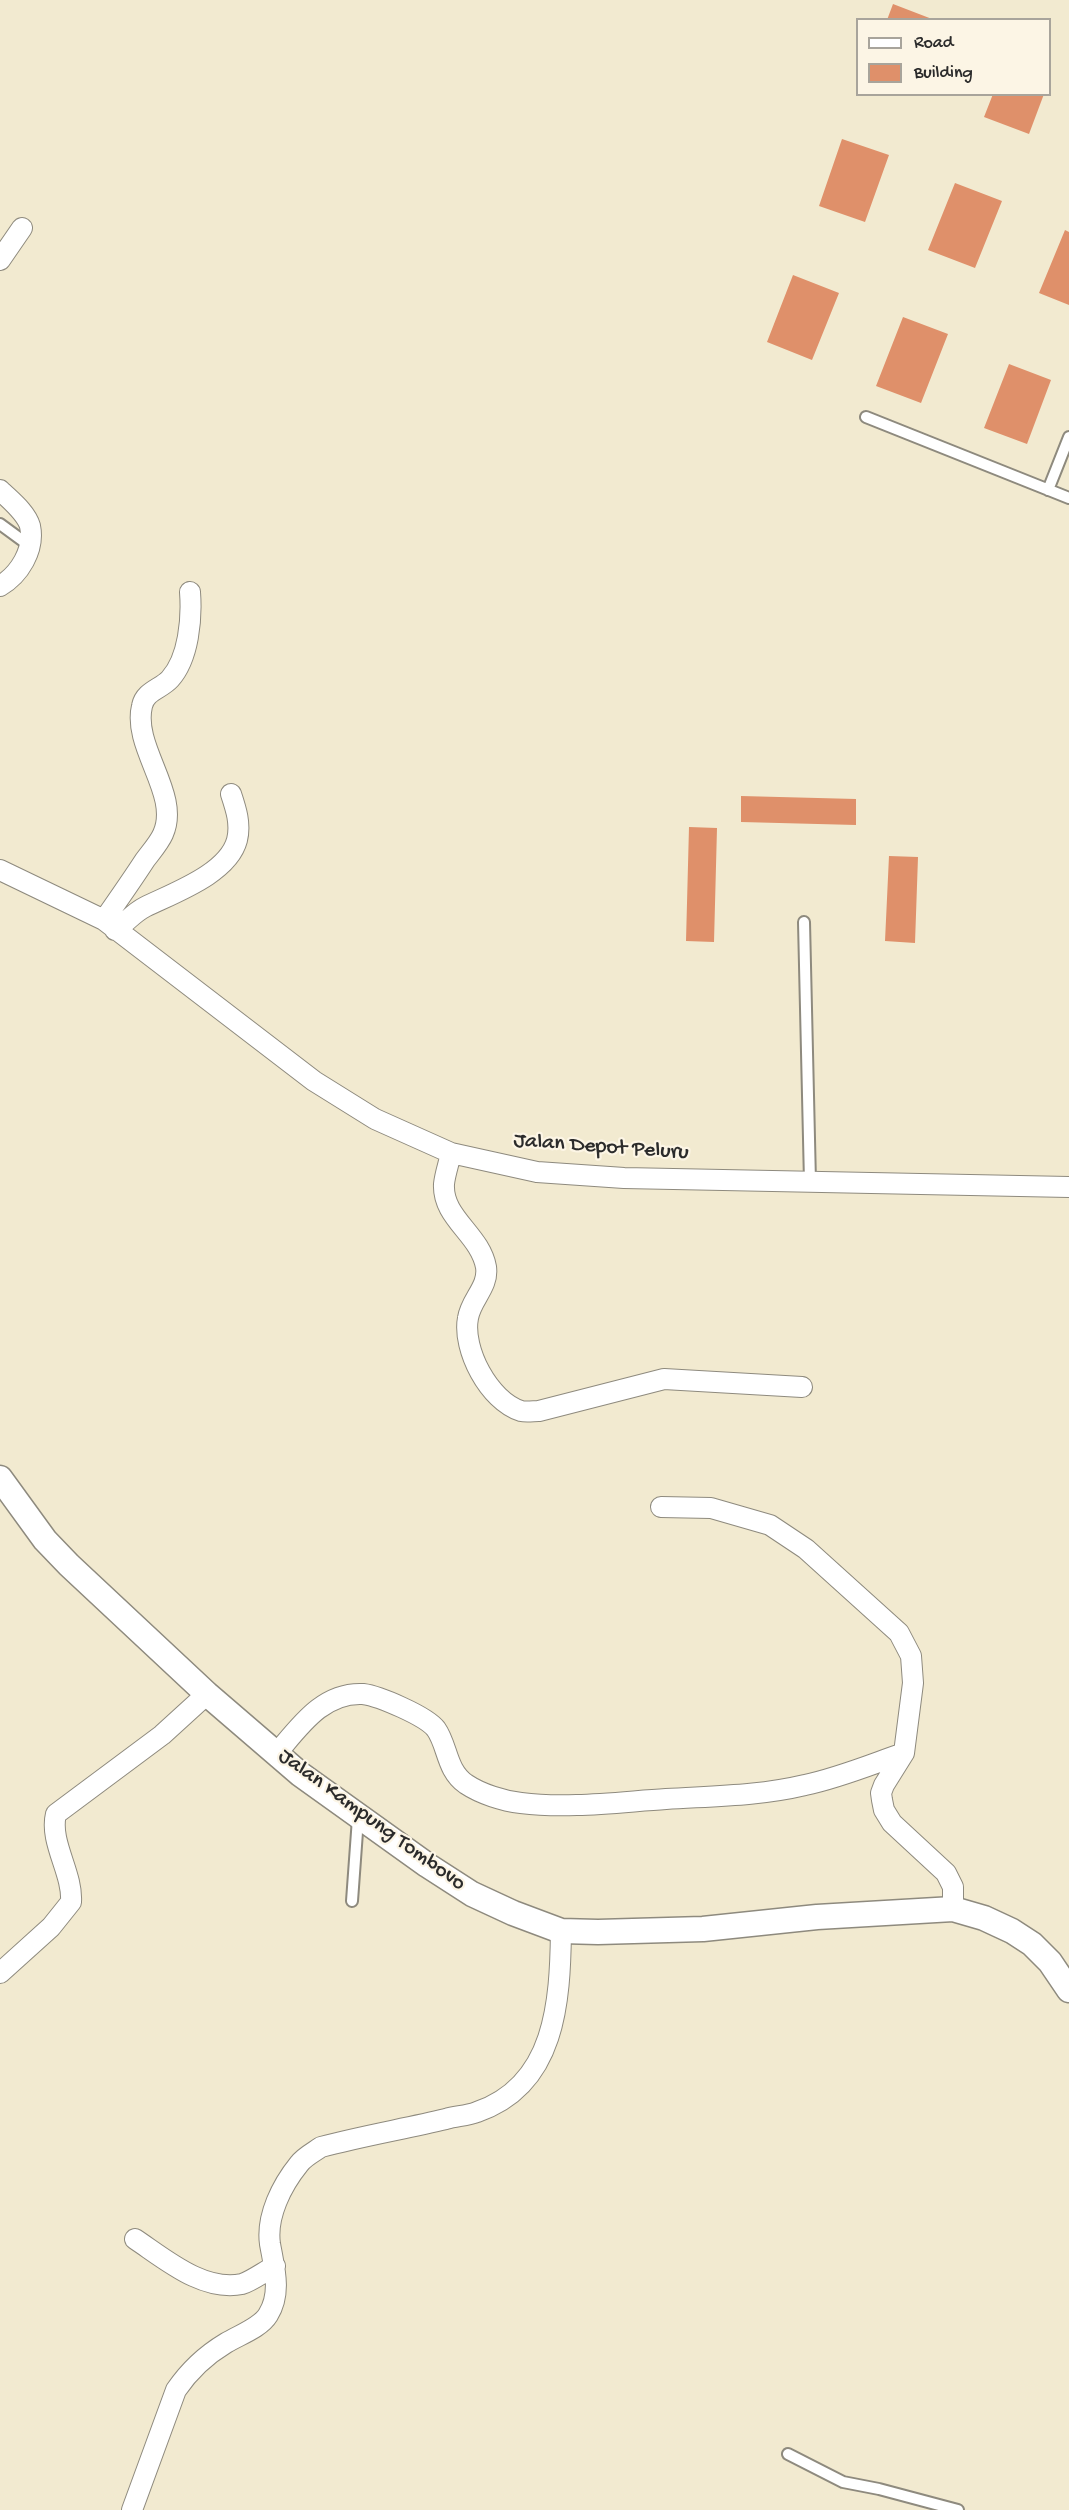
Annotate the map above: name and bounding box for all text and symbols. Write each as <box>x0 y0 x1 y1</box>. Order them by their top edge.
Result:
legend <box>856 18 1051 96</box>
text: Road <box>914 33 953 54</box>
text: Building <box>914 63 973 84</box>
street label: Jalan Depot Peluru <box>513 1129 689 1167</box>
street label: Jalan Kampung Tombovo <box>272 1744 470 1898</box>

